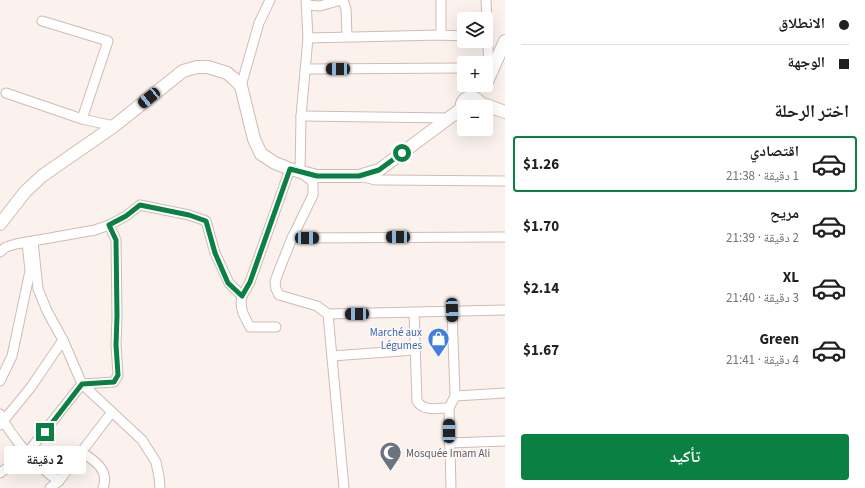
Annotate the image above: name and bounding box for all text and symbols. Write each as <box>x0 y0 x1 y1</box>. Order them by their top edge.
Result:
map controls <box>457 12 493 136</box>
button: layers <box>457 12 493 48</box>
text: الانطلاق <box>779 13 825 34</box>
text: الوجهة <box>787 52 825 73</box>
button: + <box>457 56 493 92</box>
car <box>326 63 350 75</box>
car <box>136 86 162 110</box>
text: اختر الرحلة <box>774 99 849 124</box>
button: − <box>457 100 493 136</box>
text: اقتصادي <box>750 141 799 162</box>
route start <box>393 144 411 162</box>
icon: car <box>811 146 847 182</box>
text: $1.26 <box>523 154 559 175</box>
text: 1 دقيقة · 21:38 <box>726 167 799 185</box>
text: مريح <box>770 203 799 224</box>
icon: car <box>811 208 847 244</box>
text: $1.70 <box>523 216 559 237</box>
text: 2 دقيقة · 21:39 <box>726 229 799 247</box>
car <box>386 231 410 243</box>
car <box>295 232 319 244</box>
text: XL <box>783 267 799 288</box>
icon: car <box>811 270 847 306</box>
text: $2.14 <box>523 278 559 299</box>
text: 3 دقيقة · 21:40 <box>726 289 799 307</box>
car <box>446 298 458 322</box>
car <box>345 308 369 320</box>
place label: Marché aux Légumes <box>370 325 422 353</box>
shop icon: Marché aux Légumes <box>425 325 451 358</box>
text: Green <box>759 329 799 350</box>
icon: car <box>811 332 847 368</box>
text: $1.67 <box>523 340 559 361</box>
text: 4 دقيقة · 21:41 <box>726 351 799 369</box>
car <box>443 419 455 443</box>
route end <box>36 423 54 441</box>
button: تأكيد <box>521 434 849 480</box>
mosque icon: Mosquée Imam Ali <box>378 440 404 473</box>
callout: 2 دقيقة <box>4 446 86 474</box>
place label: Mosquée Imam Ali <box>406 446 490 461</box>
text: 2 دقيقة <box>27 451 63 469</box>

